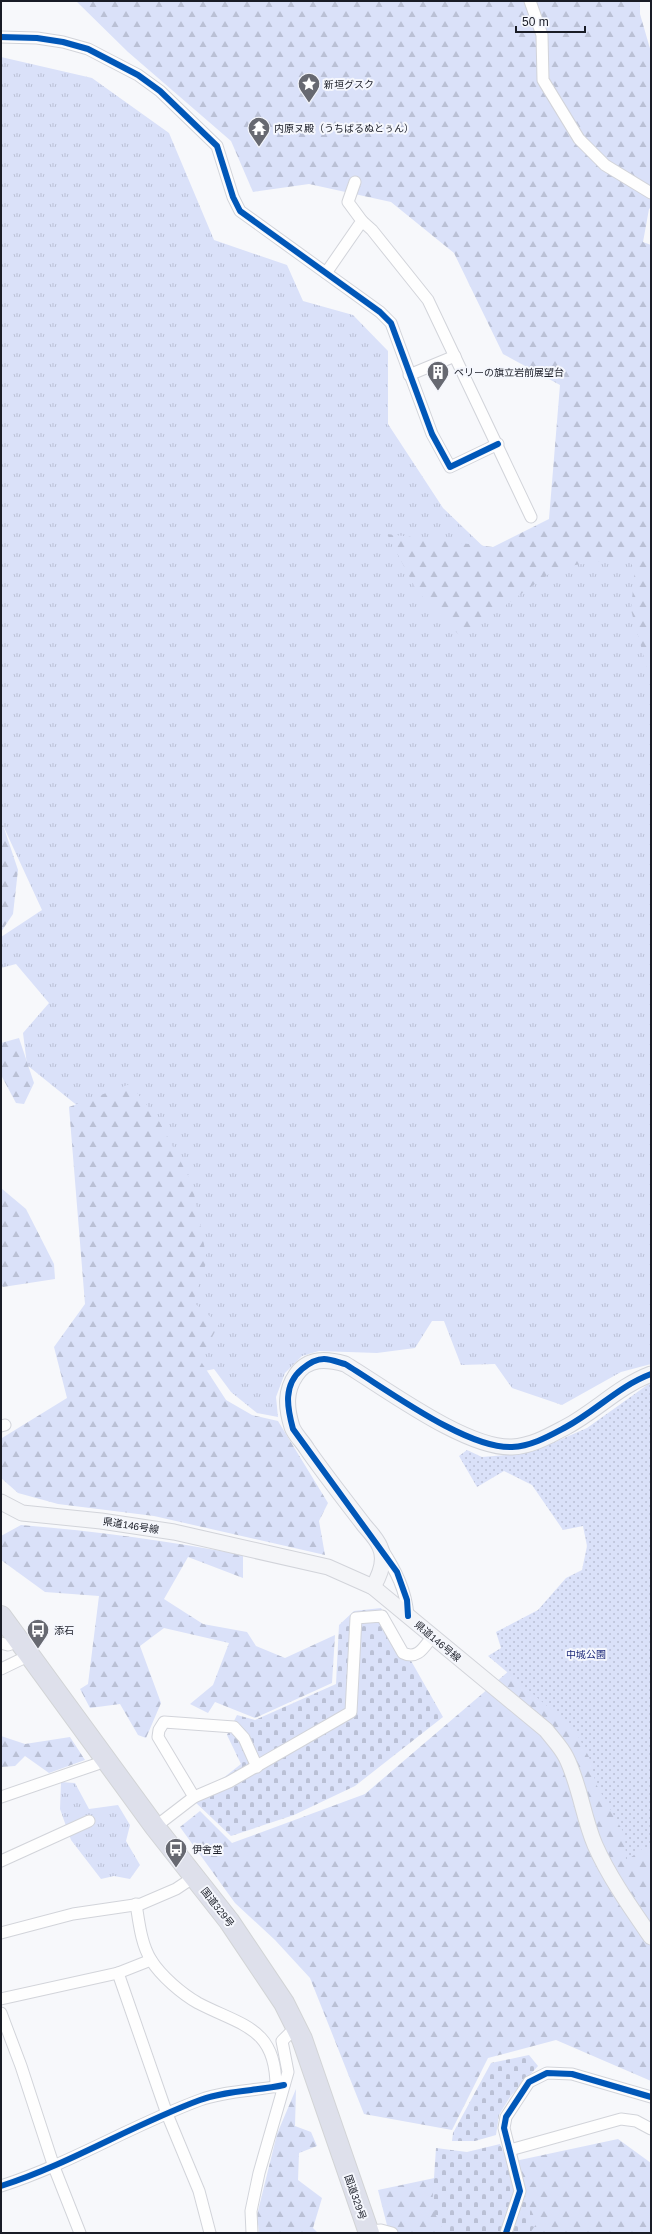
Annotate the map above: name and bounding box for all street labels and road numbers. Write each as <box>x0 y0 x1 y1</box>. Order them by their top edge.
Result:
street label: 県道146号線 <box>102 1516 160 1535</box>
street label: 県道146号線 <box>412 1619 463 1664</box>
street label: 国道329号 <box>199 1886 236 1929</box>
street label: 国道329号 <box>343 2173 368 2221</box>

